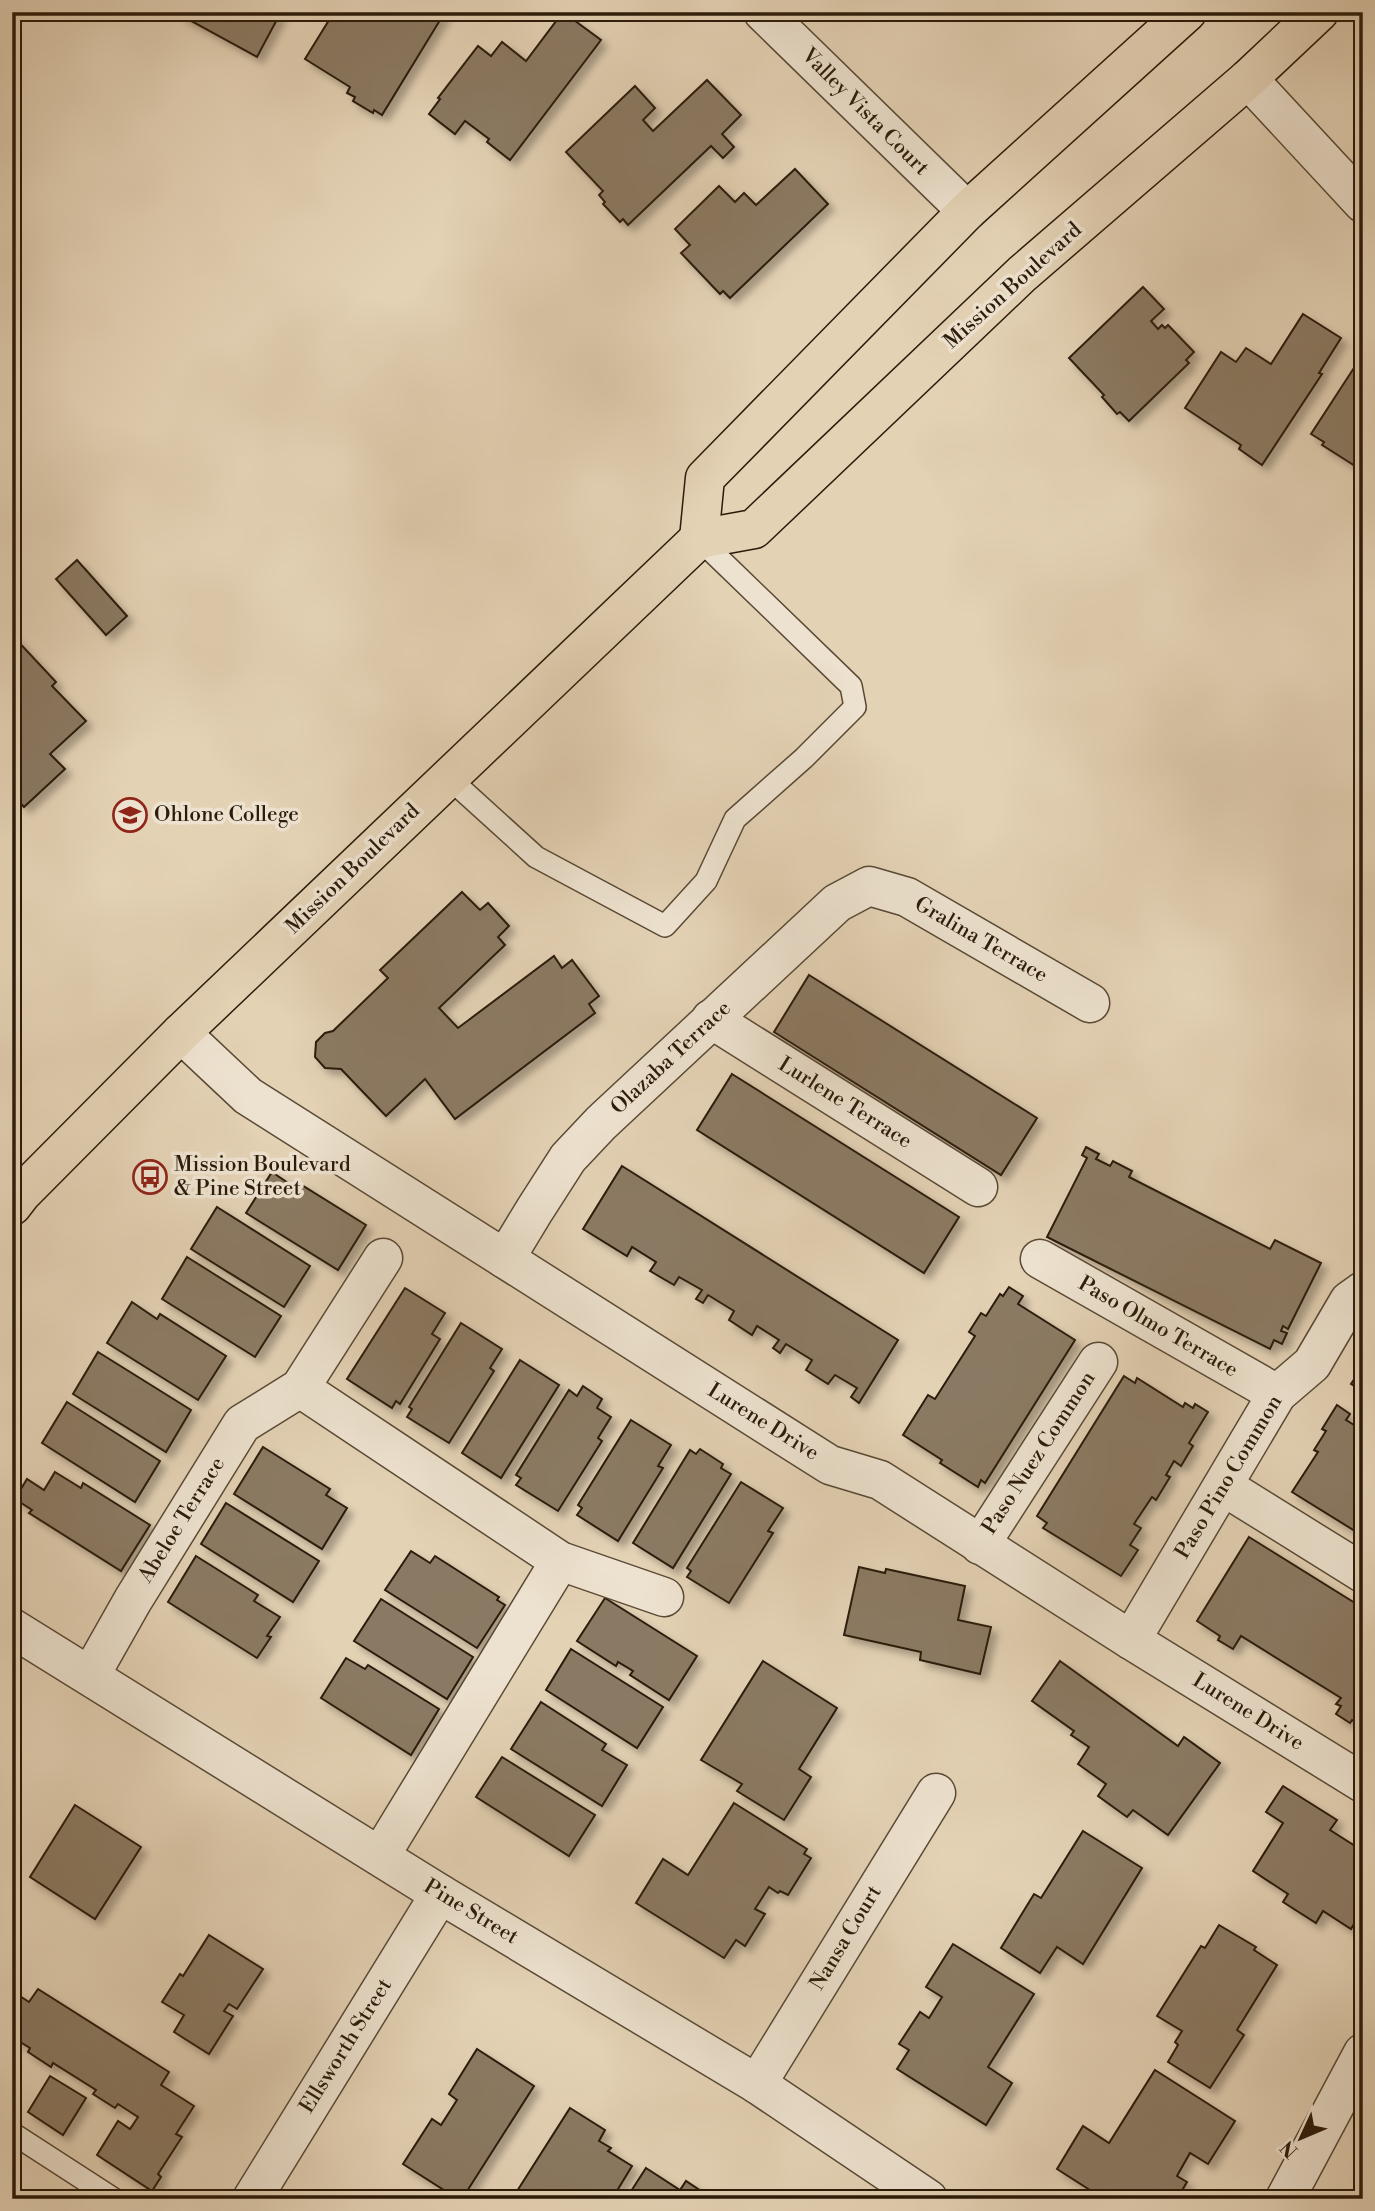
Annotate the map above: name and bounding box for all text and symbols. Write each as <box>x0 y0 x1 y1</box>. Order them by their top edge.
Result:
street label: Valley Vista Court <box>795 42 935 182</box>
street label: Mission Boulevard <box>939 217 1087 355</box>
school or university icon: Ohlone College <box>111 796 149 834</box>
street label: Mission Boulevard <box>280 798 426 940</box>
place label: Ohlone College <box>154 802 299 828</box>
street label: Gralina Terrace <box>910 891 1052 989</box>
street label: Olazaba Terrace <box>606 996 736 1120</box>
street label: Lurlene Terrace <box>773 1052 917 1154</box>
place label: Mission Boulevard & Pine Street <box>174 1152 351 1202</box>
bus stop icon: Mission Boulevard & Pine Street <box>131 1158 169 1196</box>
street label: Paso Olmo Terrace <box>1073 1271 1243 1383</box>
street label: Paso Nuez Common <box>977 1366 1102 1539</box>
street label: Lurene Drive <box>703 1378 823 1466</box>
street label: Paso Pino Common <box>1170 1390 1288 1564</box>
street label: Abeloe Terrace <box>132 1452 231 1589</box>
street label: Lurene Drive <box>1188 1668 1308 1756</box>
street label: Pine Street <box>419 1874 524 1951</box>
street label: Nansa Court <box>805 1880 888 1995</box>
street label: Ellsworth Street <box>294 1973 398 2118</box>
north arrow <box>1266 2102 1336 2172</box>
text: N <box>1276 2135 1303 2163</box>

